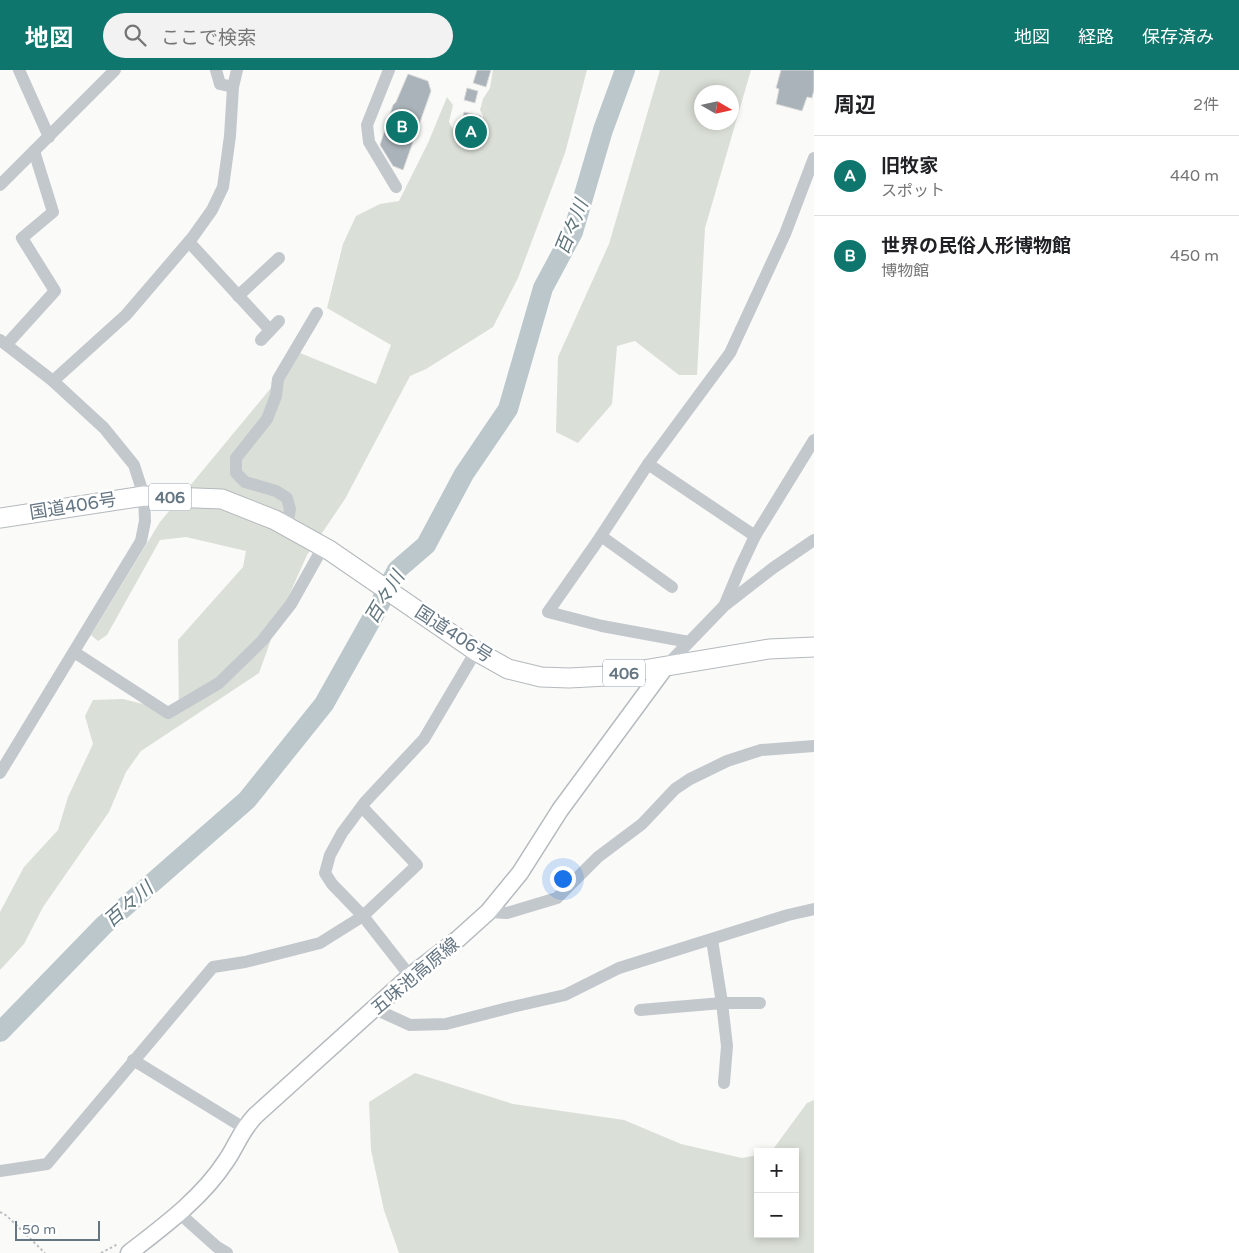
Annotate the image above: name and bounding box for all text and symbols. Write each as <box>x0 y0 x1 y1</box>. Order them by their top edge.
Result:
search box <box>103 13 453 58</box>
icon: search <box>121 21 149 49</box>
text: 地図 <box>25 24 73 53</box>
text: 地図 <box>1014 26 1050 48</box>
text: 経路 <box>1078 26 1114 48</box>
text: 保存済み <box>1142 26 1214 48</box>
text: ここで検索 <box>161 27 256 49</box>
north arrow <box>694 85 739 130</box>
text: 周辺 <box>834 93 876 118</box>
text: 2件 <box>1193 95 1219 115</box>
pin: B <box>386 108 418 146</box>
pin: A <box>455 113 487 151</box>
text: 旧牧家 <box>881 155 938 177</box>
text: A <box>844 166 856 186</box>
text: 440 m <box>1170 166 1219 186</box>
text: スポット <box>881 181 945 201</box>
water label: 百々川 <box>551 195 594 258</box>
text: 世界の民俗人形博物館 <box>881 235 1071 257</box>
text: B <box>844 246 856 266</box>
text: 450 m <box>1170 246 1219 266</box>
text: 博物館 <box>881 261 929 281</box>
road number: 406 <box>149 484 191 511</box>
street label: 国道406号 <box>28 488 118 524</box>
water label: 百々川 <box>361 566 410 628</box>
street label: 国道406号 <box>411 601 497 667</box>
road number: 406 <box>603 660 645 686</box>
your location <box>550 866 576 892</box>
water label: 百々川 <box>100 876 159 932</box>
street label: 五味池高原線 <box>367 933 463 1019</box>
map controls <box>754 1148 799 1238</box>
button: + <box>754 1148 799 1193</box>
button: − <box>754 1193 799 1238</box>
scale bar <box>15 1218 100 1241</box>
text: 50 m <box>22 1221 56 1238</box>

